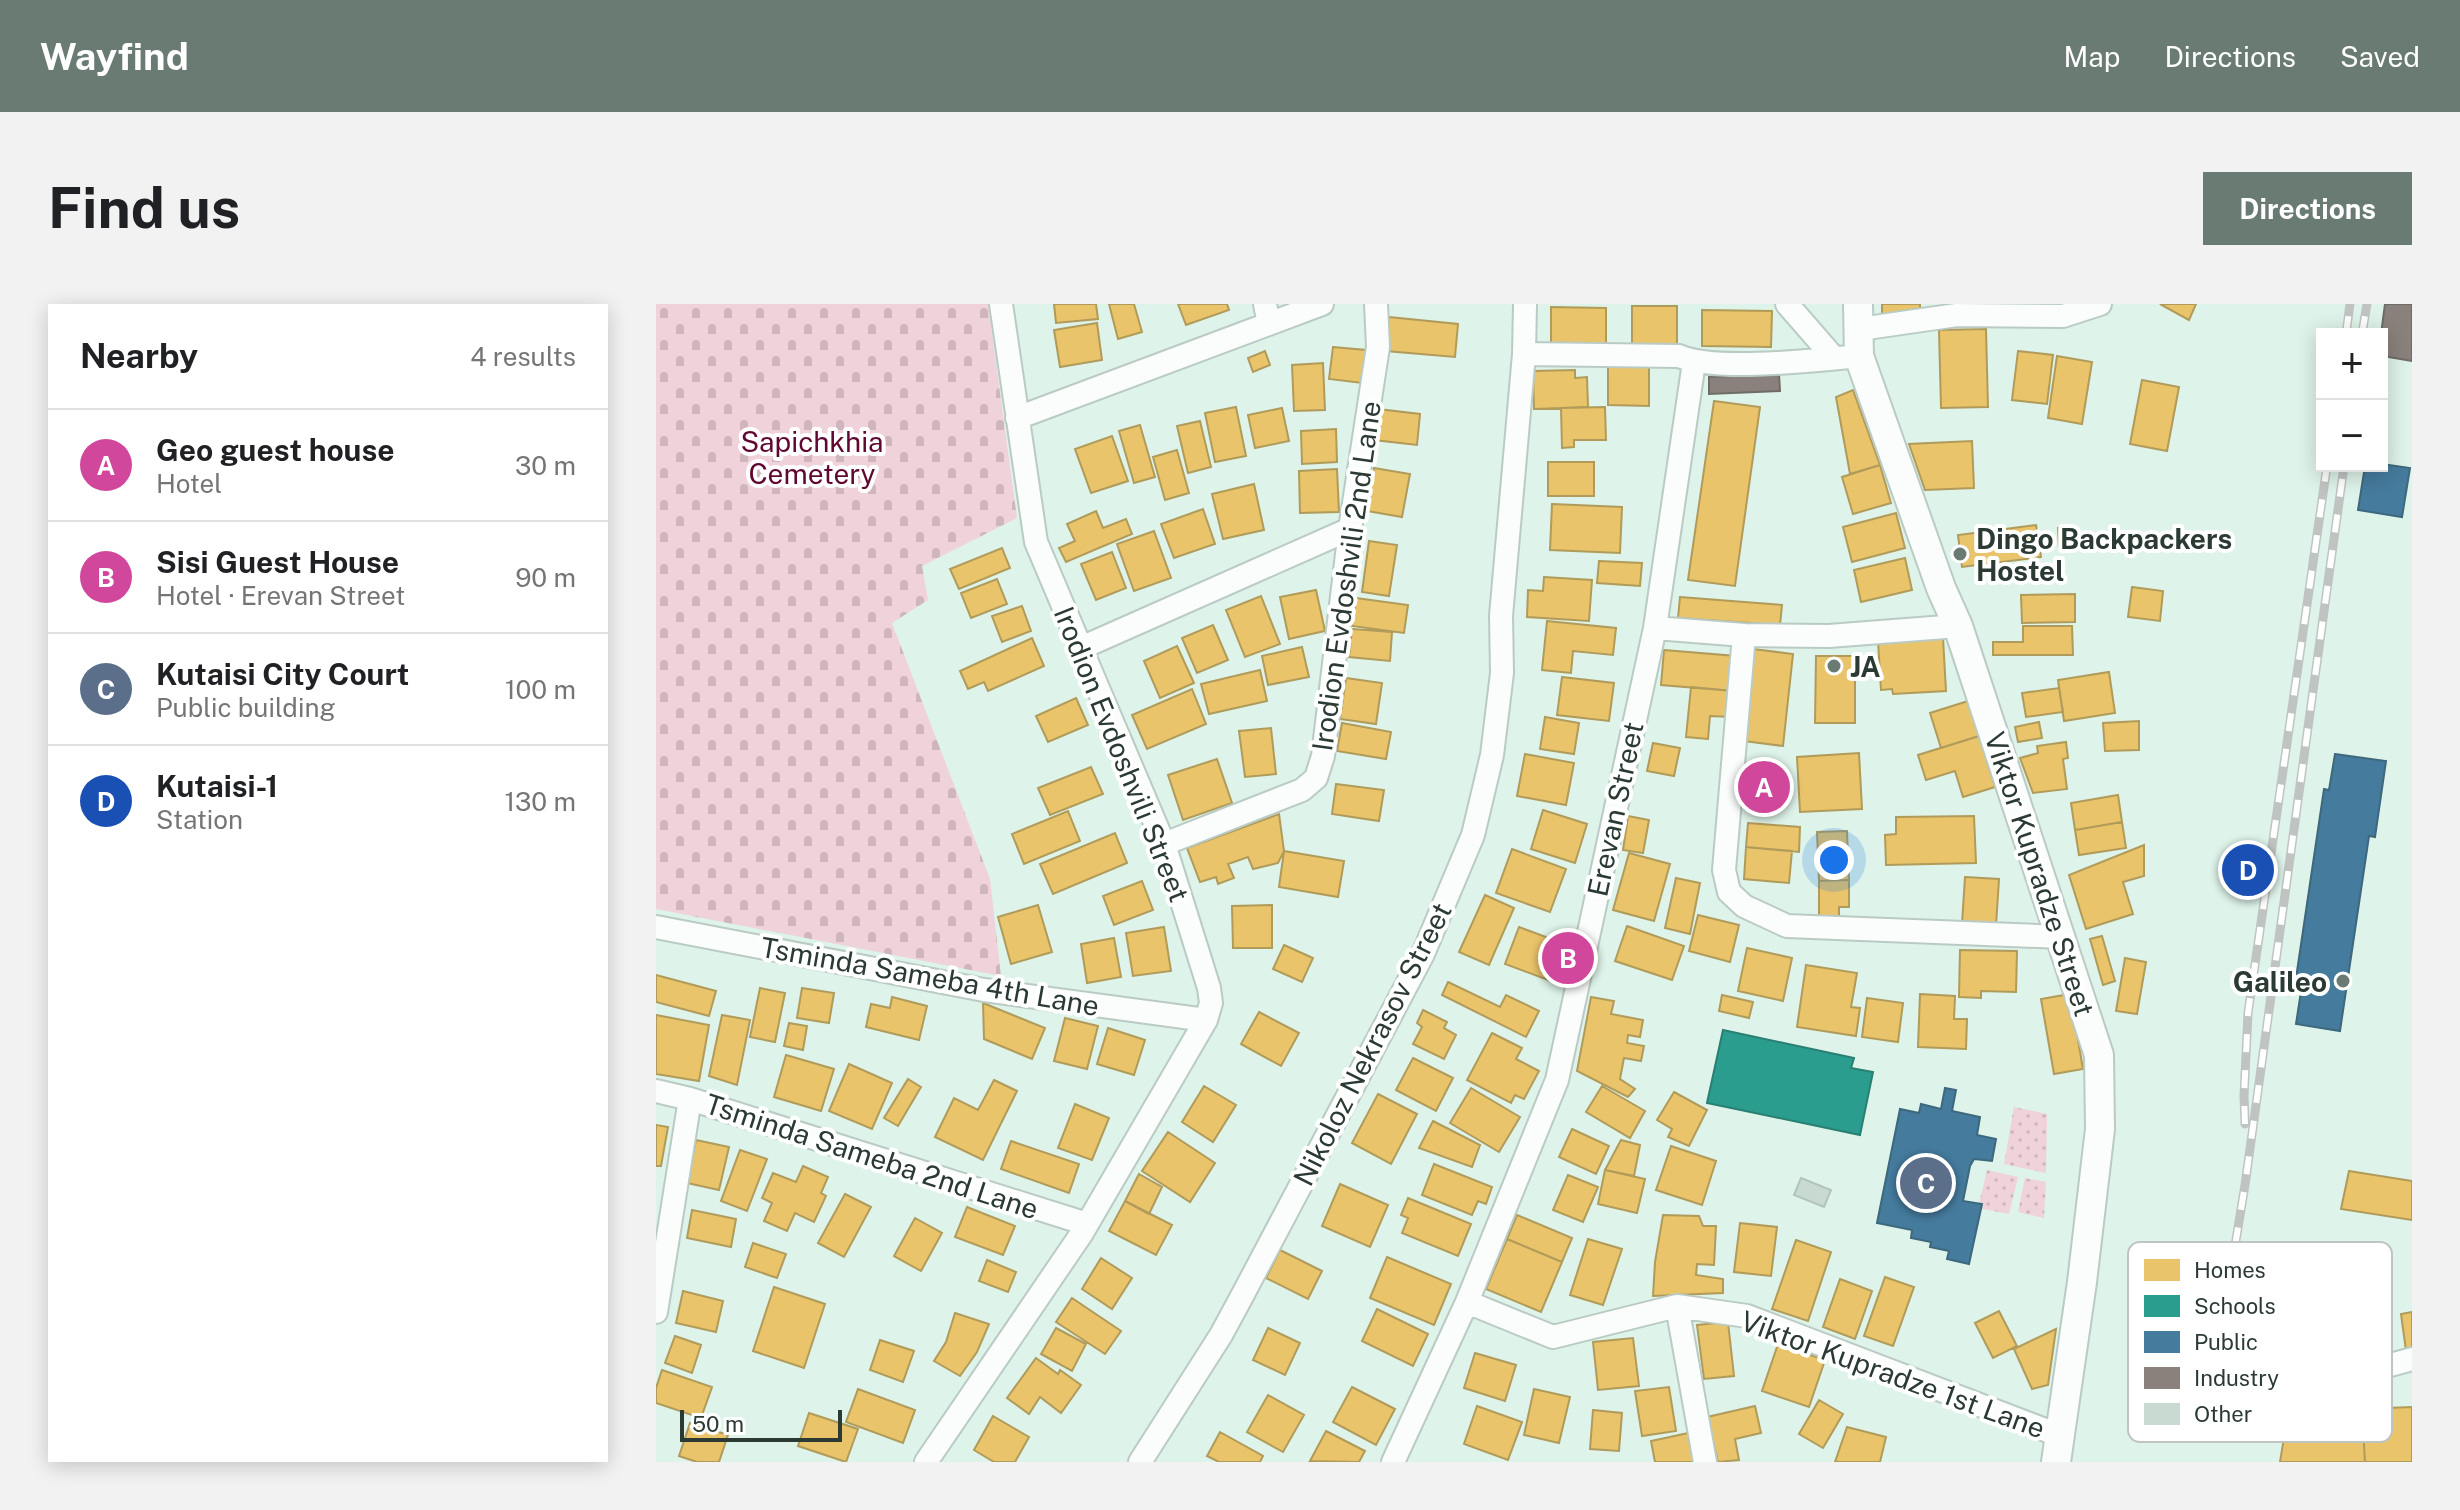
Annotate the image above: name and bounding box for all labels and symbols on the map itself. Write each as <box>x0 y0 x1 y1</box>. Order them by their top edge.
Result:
street label: Irodion Evdoshvili 2nd Lane <box>1305 399 1387 753</box>
park label: Sapichkhia Cemetery <box>740 425 884 490</box>
place label: Dingo Backpackers Hostel <box>1976 522 2232 587</box>
marker: Dingo Backpackers Hostel <box>1951 545 1969 563</box>
street label: Irodion Evdoshvili Street <box>1048 602 1196 906</box>
place label: JA <box>1850 650 1880 683</box>
marker: JA <box>1825 657 1843 675</box>
street label: Erevan Street <box>1580 719 1650 899</box>
street label: Viktor Kupradze Street <box>1978 728 2102 1020</box>
pin: A <box>1738 757 1790 817</box>
your location <box>1814 840 1854 880</box>
pin: D <box>2222 840 2274 900</box>
street label: Nikoloz Nekrasov Street <box>1286 897 1458 1191</box>
pin: B <box>1542 928 1594 988</box>
street label: Tsminda Sameba 4th Lane <box>758 930 1102 1022</box>
place label: Galileo <box>2233 965 2327 998</box>
marker: Galileo <box>2334 972 2352 990</box>
street label: Tsminda Sameba 2nd Lane <box>701 1087 1043 1225</box>
pin: C <box>1900 1153 1952 1213</box>
legend <box>2128 1242 2392 1442</box>
text: Homes <box>2194 1257 2266 1283</box>
text: Schools <box>2194 1293 2276 1319</box>
street label: Viktor Kupradze 1st Lane <box>1736 1304 2050 1444</box>
text: Public <box>2194 1329 2258 1355</box>
text: Industry <box>2194 1365 2279 1391</box>
text: Other <box>2194 1401 2252 1427</box>
scale bar <box>680 1406 842 1442</box>

